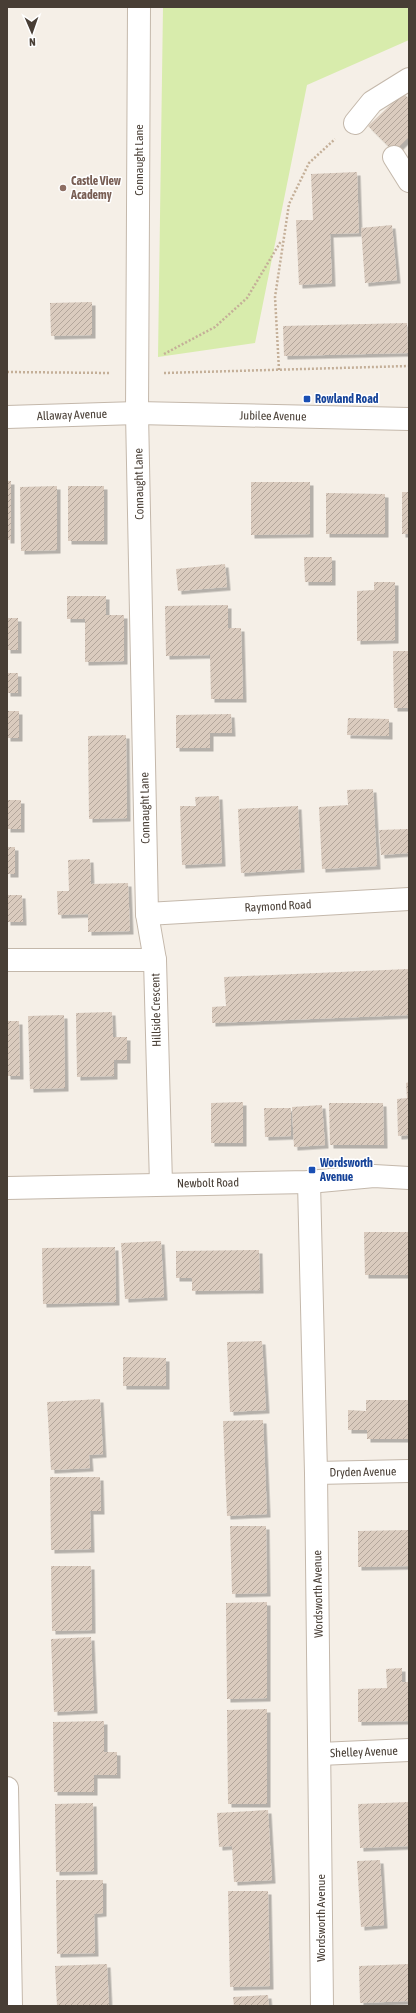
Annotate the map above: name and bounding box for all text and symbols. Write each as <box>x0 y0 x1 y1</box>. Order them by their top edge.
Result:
north arrow <box>12 12 52 52</box>
text: N <box>29 36 36 48</box>
street label: Connaught Lane <box>132 124 146 196</box>
place label: Castle View Academy <box>70 174 122 202</box>
marker: Castle View Academy <box>58 183 68 193</box>
place label: Rowland Road <box>315 392 379 406</box>
marker: Rowland Road <box>302 394 312 404</box>
street label: Allaway Avenue <box>37 407 107 423</box>
street label: Jubilee Avenue <box>239 408 307 424</box>
street label: Connaught Lane <box>131 448 147 520</box>
street label: Connaught Lane <box>137 772 153 844</box>
street label: Raymond Road <box>244 897 312 915</box>
street label: Hillside Crescent <box>148 973 164 1047</box>
place label: Wordsworth Avenue <box>319 1156 373 1184</box>
marker: Wordsworth Avenue <box>307 1165 317 1175</box>
street label: Newbolt Road <box>177 1175 239 1191</box>
street label: Dryden Avenue <box>329 1464 397 1480</box>
street label: Wordsworth Avenue <box>310 1550 326 1638</box>
street label: Shelley Avenue <box>330 1744 398 1760</box>
street label: Wordsworth Avenue <box>314 1874 328 1962</box>

